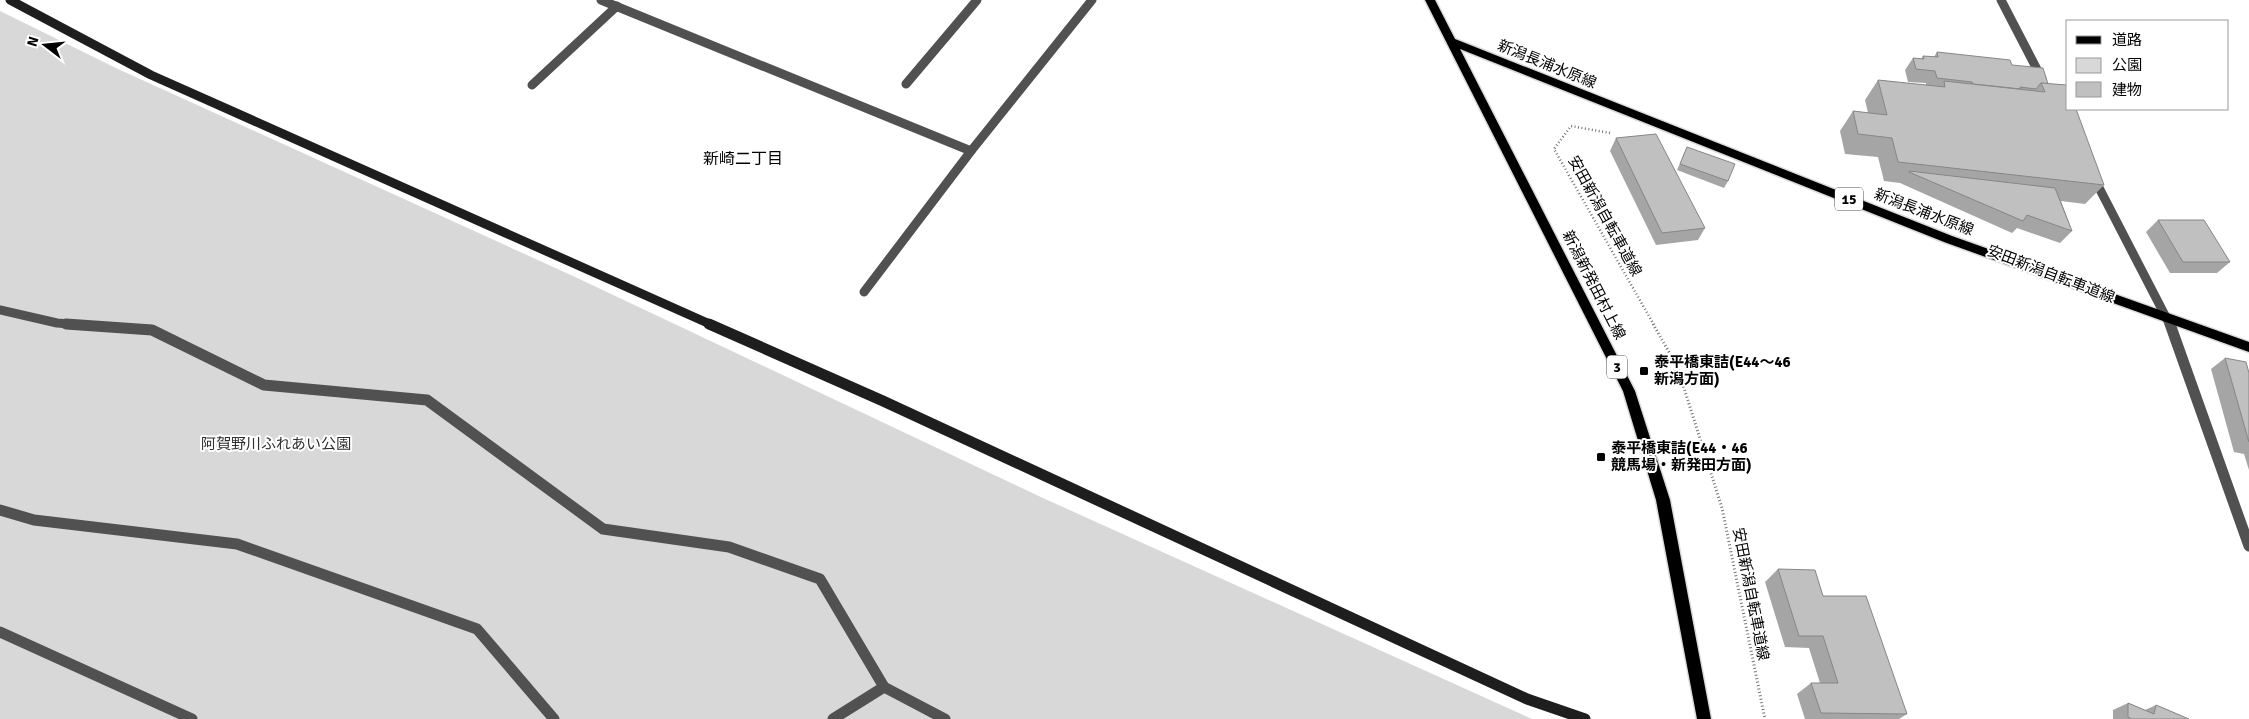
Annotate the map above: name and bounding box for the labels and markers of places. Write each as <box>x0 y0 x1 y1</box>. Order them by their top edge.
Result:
place label: 泰平橋東詰(E44～46 新潟方面) <box>1654 353 1791 388</box>
marker: 泰平橋東詰(E44～46 新潟方面) <box>1638 365 1650 377</box>
place label: 泰平橋東詰(E44・46 競馬場・新発田方面) <box>1611 439 1752 474</box>
marker: 泰平橋東詰(E44・46 競馬場・新発田方面) <box>1595 451 1607 463</box>

